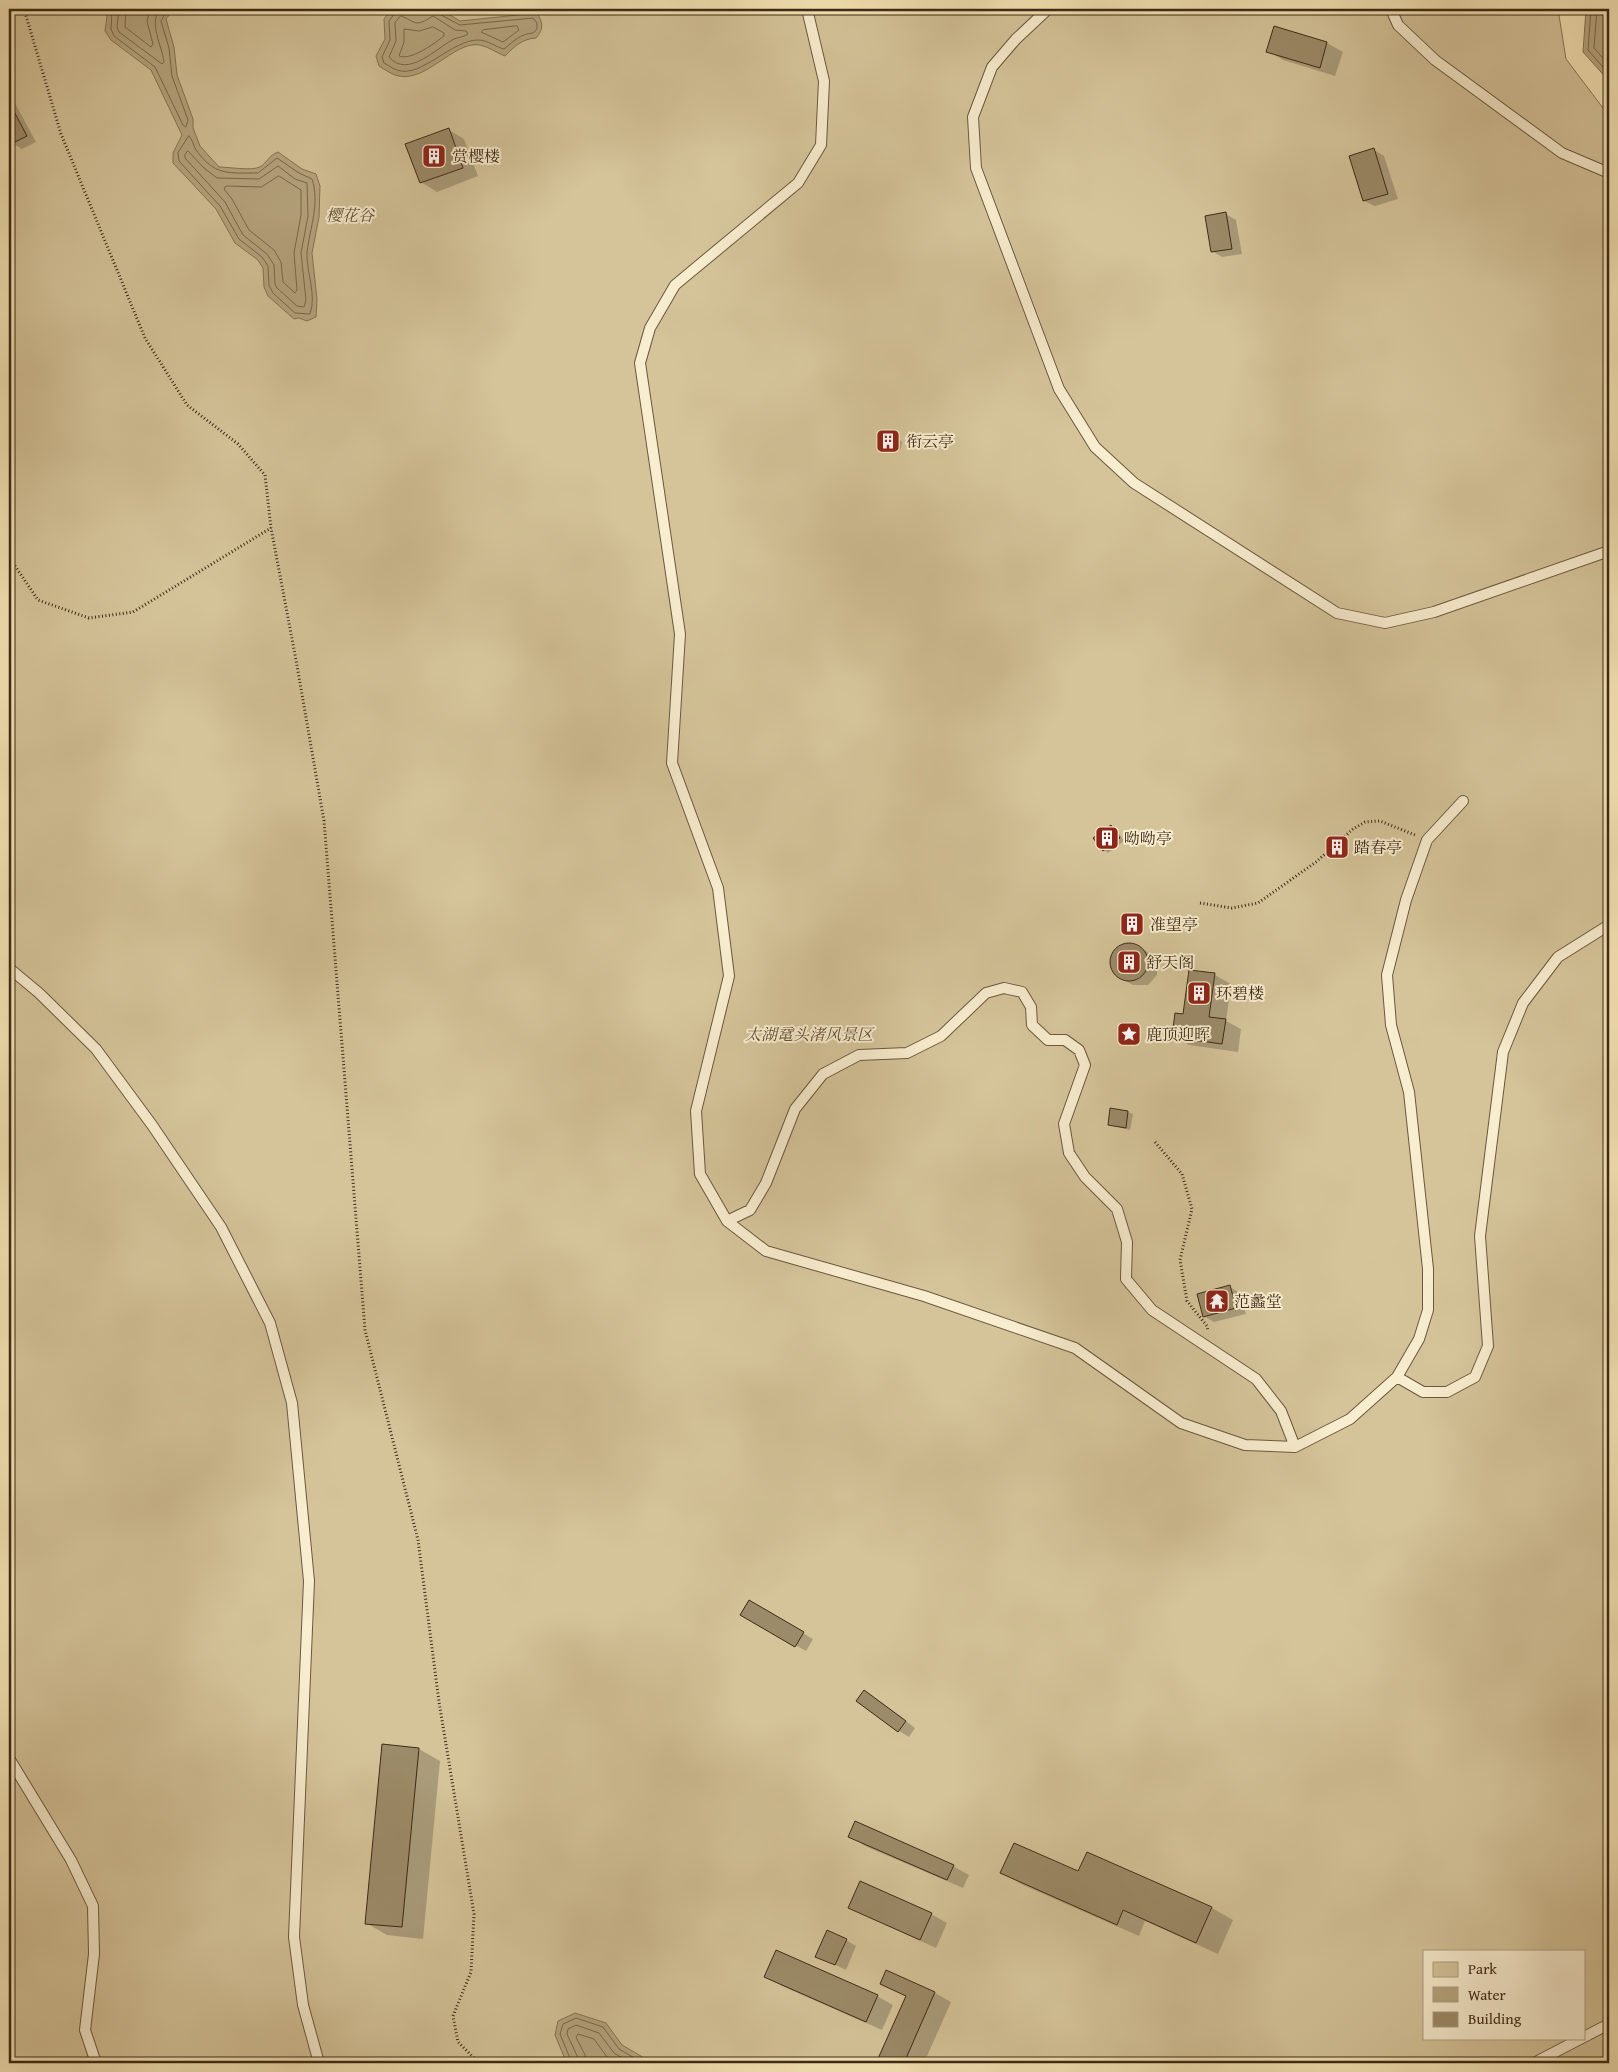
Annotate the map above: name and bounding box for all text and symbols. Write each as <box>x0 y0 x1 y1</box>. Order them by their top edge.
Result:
building icon: 赏樱楼 <box>421 143 447 169</box>
place label: 赏樱楼 <box>452 144 500 168</box>
park label: 樱花谷 <box>326 203 375 227</box>
building icon: 衔云亭 <box>875 428 901 454</box>
place label: 衔云亭 <box>906 429 954 453</box>
building icon: 呦呦亭 <box>1094 825 1120 851</box>
place label: 呦呦亭 <box>1124 826 1172 850</box>
building icon: 踏春亭 <box>1324 834 1350 860</box>
place label: 踏春亭 <box>1354 835 1402 859</box>
building icon: 准望亭 <box>1119 911 1145 937</box>
place label: 准望亭 <box>1150 912 1198 936</box>
building icon: 舒天阁 <box>1116 949 1142 975</box>
place label: 舒天阁 <box>1146 950 1194 974</box>
building icon: 环碧楼 <box>1186 980 1212 1006</box>
place label: 环碧楼 <box>1216 981 1264 1005</box>
place icon: 鹿顶迎晖 <box>1116 1021 1142 1047</box>
park label: 太湖鼋头渚风景区 <box>745 1022 875 1046</box>
place label: 鹿顶迎晖 <box>1146 1022 1210 1046</box>
temple icon: 范蠡堂 <box>1204 1288 1230 1314</box>
place label: 范蠡堂 <box>1234 1289 1282 1313</box>
legend <box>1423 1950 1586 2040</box>
text: Park <box>1468 1958 1497 1979</box>
text: Water <box>1468 1984 1506 2005</box>
text: Building <box>1468 2008 1522 2029</box>

